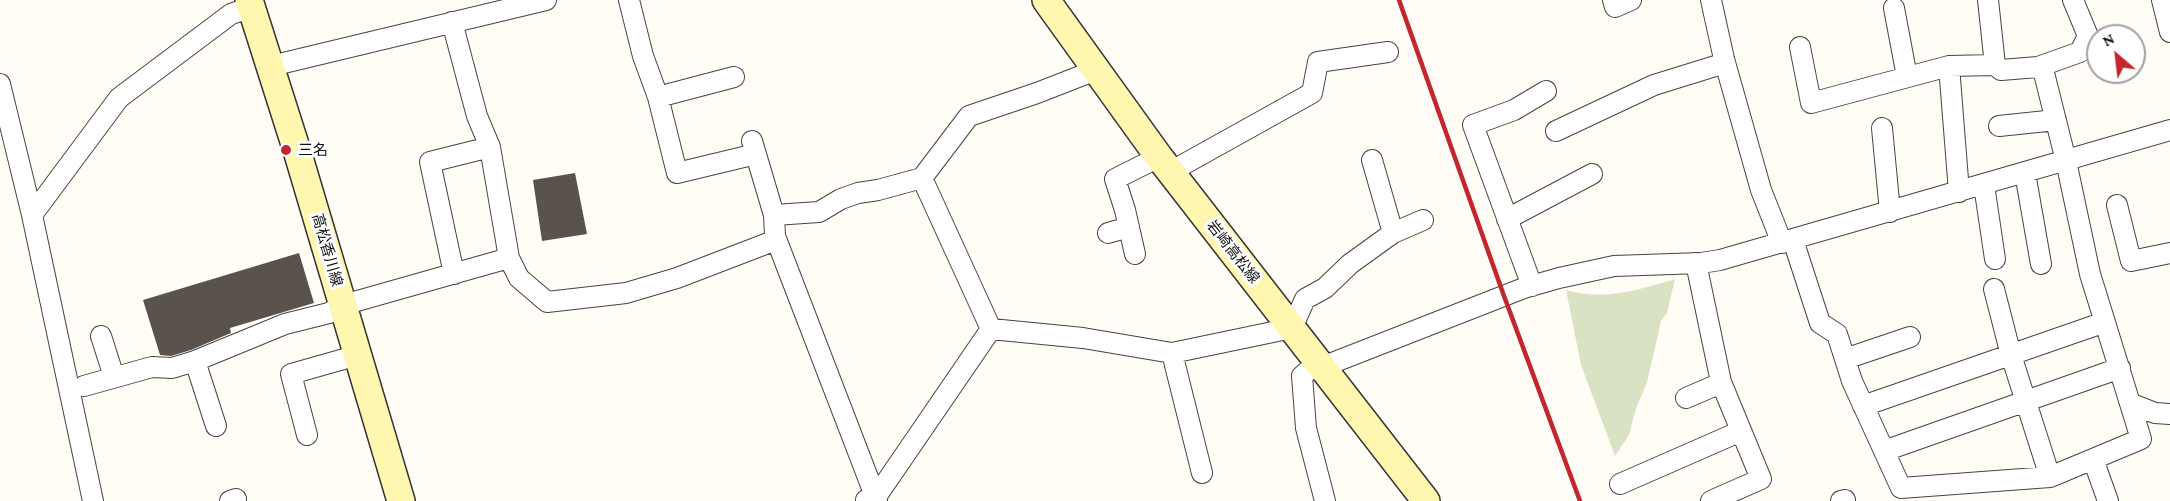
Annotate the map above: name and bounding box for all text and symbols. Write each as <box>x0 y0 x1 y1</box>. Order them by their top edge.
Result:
north arrow <box>2086 24 2146 84</box>
text: N <box>2099 29 2117 49</box>
place label: 三名 <box>298 141 328 159</box>
marker: 三名 <box>279 143 293 157</box>
street label: 高松香川線 <box>308 211 346 289</box>
street label: 岩崎高松線 <box>1203 217 1263 287</box>

